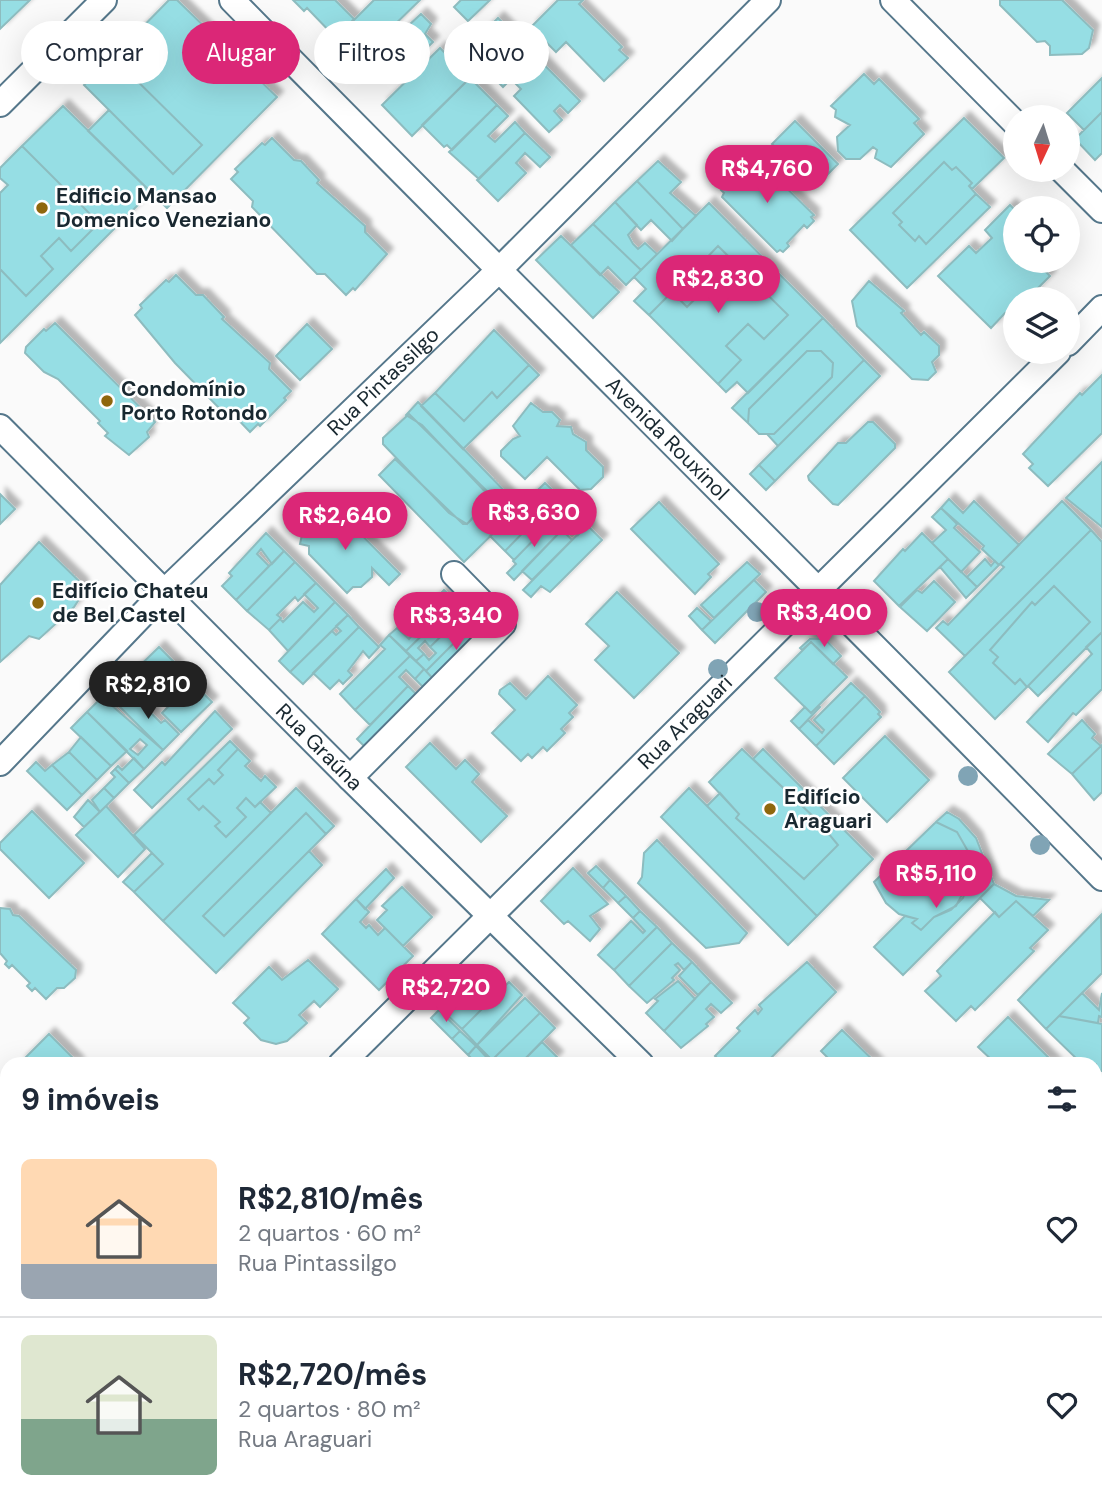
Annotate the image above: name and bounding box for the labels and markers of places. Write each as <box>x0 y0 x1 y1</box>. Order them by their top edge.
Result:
pin: R$4,760 <box>702 146 832 205</box>
place label: Edificio Mansao Domenico Veneziano <box>56 182 271 234</box>
marker: Edificio Mansao Domenico Veneziano <box>34 200 50 216</box>
pin: R$2,830 <box>653 256 783 315</box>
place label: Condomínio Porto Rotondo <box>121 375 268 427</box>
marker: Condomínio Porto Rotondo <box>99 393 115 409</box>
pin: R$3,630 <box>469 490 599 549</box>
pin: R$2,640 <box>280 492 410 552</box>
place label: Edifício Chateu de Bel Castel <box>52 577 208 629</box>
pin: R$3,400 <box>759 590 889 649</box>
pin: R$3,340 <box>391 592 521 652</box>
marker: Edifício Chateu de Bel Castel <box>30 595 46 611</box>
pin: R$2,810 <box>83 662 213 721</box>
place label: Edifício Araguari <box>784 783 872 835</box>
marker: Edifício Araguari <box>762 801 778 817</box>
pin: R$5,110 <box>871 850 1001 910</box>
pin: R$2,720 <box>381 964 511 1024</box>

